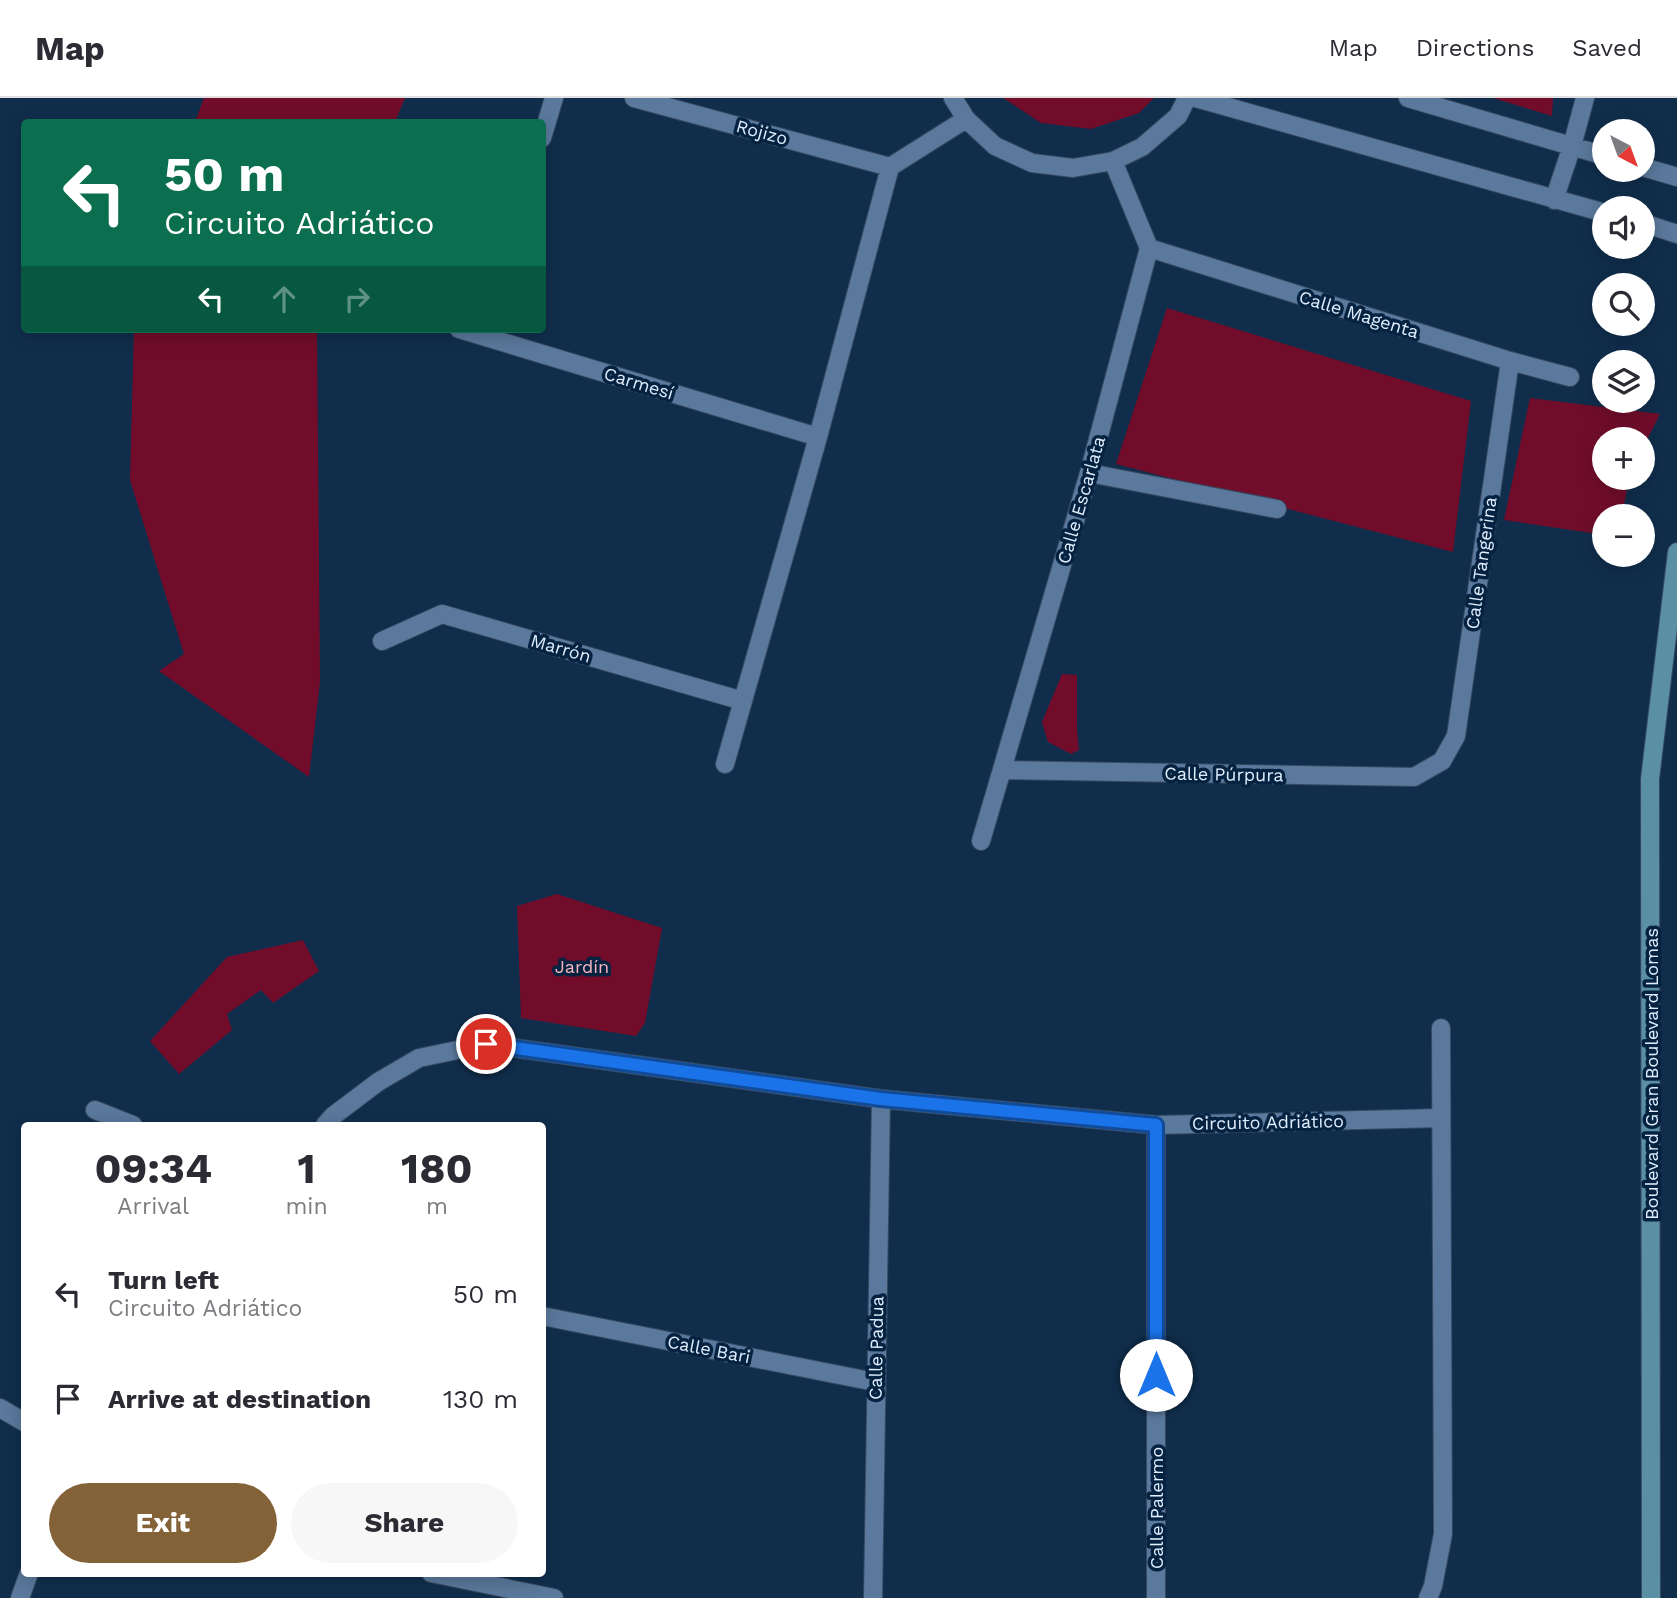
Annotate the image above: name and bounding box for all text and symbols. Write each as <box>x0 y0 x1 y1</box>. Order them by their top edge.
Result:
text: Map <box>35 29 105 68</box>
text: Map <box>1329 34 1378 62</box>
text: Directions <box>1416 34 1534 62</box>
text: Saved <box>1572 34 1642 62</box>
street label: Rojizo <box>734 115 790 149</box>
north arrow <box>1592 119 1656 182</box>
map controls <box>1592 119 1655 567</box>
text: 50 m <box>164 145 284 203</box>
icon: left <box>49 147 140 238</box>
button: sound <box>1592 196 1655 259</box>
text: Circuito Adriático <box>164 204 434 242</box>
button: search <box>1592 273 1655 336</box>
icon: left <box>192 280 230 318</box>
icon: ahead <box>265 280 303 318</box>
icon: right <box>338 280 376 318</box>
street label: Calle Magenta <box>1297 286 1421 342</box>
button: layers <box>1592 350 1655 413</box>
street label: Carmesí <box>602 362 677 404</box>
button: + <box>1592 427 1655 490</box>
street label: Calle Escarlata <box>1053 434 1109 566</box>
street label: Calle Tangerina <box>1461 495 1501 631</box>
button: − <box>1592 504 1655 567</box>
street label: Marrón <box>528 629 594 667</box>
street label: Calle Púrpura <box>1164 762 1284 786</box>
street label: Boulevard Gran Boulevard Lomas <box>1641 928 1662 1220</box>
park label: Jardín <box>555 956 609 977</box>
pin <box>456 1014 516 1074</box>
icon: arrive <box>467 1025 505 1063</box>
street label: Circuito Adriático <box>1192 1110 1344 1134</box>
text: 09:34 <box>94 1144 212 1193</box>
text: 1 <box>298 1144 316 1193</box>
text: 180 <box>401 1144 473 1193</box>
text: Arrival <box>117 1193 189 1220</box>
text: min <box>285 1193 328 1220</box>
text: m <box>426 1193 448 1220</box>
text: Turn left <box>108 1265 219 1295</box>
icon: left <box>49 1275 87 1313</box>
text: 50 m <box>453 1279 518 1309</box>
text: Circuito Adriático <box>108 1295 302 1322</box>
street label: Calle Padua <box>865 1296 887 1400</box>
street label: Calle Bari <box>666 1331 752 1367</box>
position arrow <box>1119 1338 1193 1412</box>
icon: arrive <box>49 1380 87 1418</box>
text: Arrive at destination <box>108 1384 371 1414</box>
text: 130 m <box>443 1384 518 1414</box>
street label: Calle Palermo <box>1146 1447 1167 1569</box>
button: Exit <box>49 1483 277 1563</box>
button: Share <box>291 1483 518 1563</box>

